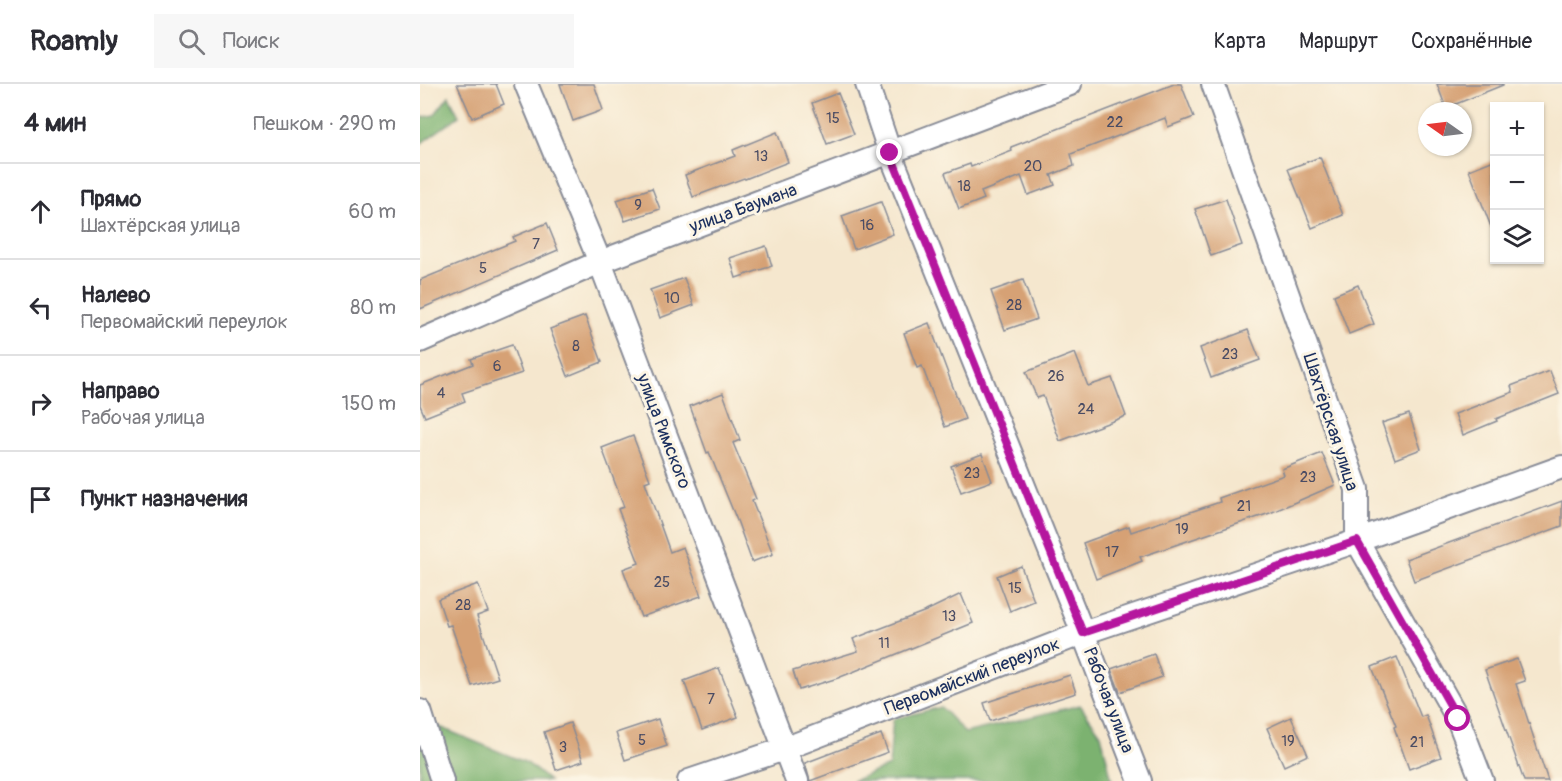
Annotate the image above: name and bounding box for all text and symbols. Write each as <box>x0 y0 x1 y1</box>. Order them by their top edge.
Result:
search box <box>154 14 574 68</box>
text: Roamly <box>30 24 118 59</box>
icon: search <box>175 25 208 58</box>
text: Поиск <box>223 27 280 55</box>
text: Карта <box>1214 28 1266 55</box>
text: Маршрут <box>1299 28 1378 55</box>
text: Сохранённые <box>1411 28 1532 55</box>
north arrow <box>1418 102 1472 156</box>
map controls <box>1490 102 1544 264</box>
button: + <box>1490 102 1544 156</box>
text: 4 мин <box>24 107 86 139</box>
house number: 15 <box>826 109 840 128</box>
text: Пешком · 290 m <box>253 111 396 136</box>
house number: 22 <box>1107 113 1123 132</box>
route end <box>876 139 902 165</box>
house number: 13 <box>754 147 768 166</box>
button: − <box>1490 156 1544 210</box>
house number: 20 <box>1024 157 1042 176</box>
house number: 18 <box>957 177 971 196</box>
street label: улица Баумана <box>685 178 800 239</box>
text: Прямо <box>81 185 141 213</box>
icon: ahead <box>24 195 57 228</box>
house number: 9 <box>634 196 642 215</box>
text: 60 m <box>349 199 396 224</box>
button: layers <box>1490 210 1544 264</box>
text: Шахтёрская улица <box>81 213 240 238</box>
house number: 16 <box>860 216 874 235</box>
house number: 7 <box>532 235 540 254</box>
house number: 5 <box>479 259 487 278</box>
text: Налево <box>81 281 150 309</box>
house number: 10 <box>664 289 680 308</box>
icon: left <box>24 291 57 324</box>
text: 80 m <box>350 295 396 320</box>
house number: 28 <box>1006 296 1022 315</box>
text: Первомайский переулок <box>81 309 288 334</box>
house number: 8 <box>572 337 580 356</box>
house number: 23 <box>1222 345 1238 364</box>
street label: Шахтёрская улица <box>1297 350 1364 494</box>
house number: 6 <box>493 357 501 376</box>
house number: 26 <box>1047 367 1065 386</box>
street label: улица Римского <box>631 369 696 492</box>
text: Направо <box>81 377 160 405</box>
house number: 4 <box>437 384 446 403</box>
icon: right <box>24 387 57 420</box>
text: 150 m <box>342 391 396 416</box>
house number: 24 <box>1077 400 1095 419</box>
text: Рабочая улица <box>81 405 205 430</box>
house number: 23 <box>964 464 980 483</box>
house number: 23 <box>1300 468 1316 487</box>
icon: arrive <box>24 483 57 516</box>
text: Пункт назначения <box>81 485 248 513</box>
house number: 21 <box>1237 497 1251 516</box>
house number: 19 <box>1175 520 1189 539</box>
house number: 17 <box>1105 543 1119 562</box>
house number: 25 <box>654 573 670 592</box>
house number: 15 <box>1008 579 1022 598</box>
house number: 28 <box>455 596 471 615</box>
house number: 13 <box>942 607 956 626</box>
street label: Первомайский переулок <box>881 632 1063 721</box>
house number: 11 <box>878 634 890 653</box>
street label: Рабочая улица <box>1078 644 1139 756</box>
house number: 7 <box>707 690 715 709</box>
route start <box>1444 705 1470 731</box>
house number: 5 <box>638 731 646 750</box>
house number: 19 <box>1281 732 1295 751</box>
house number: 21 <box>1410 733 1424 752</box>
house number: 3 <box>559 738 567 757</box>

